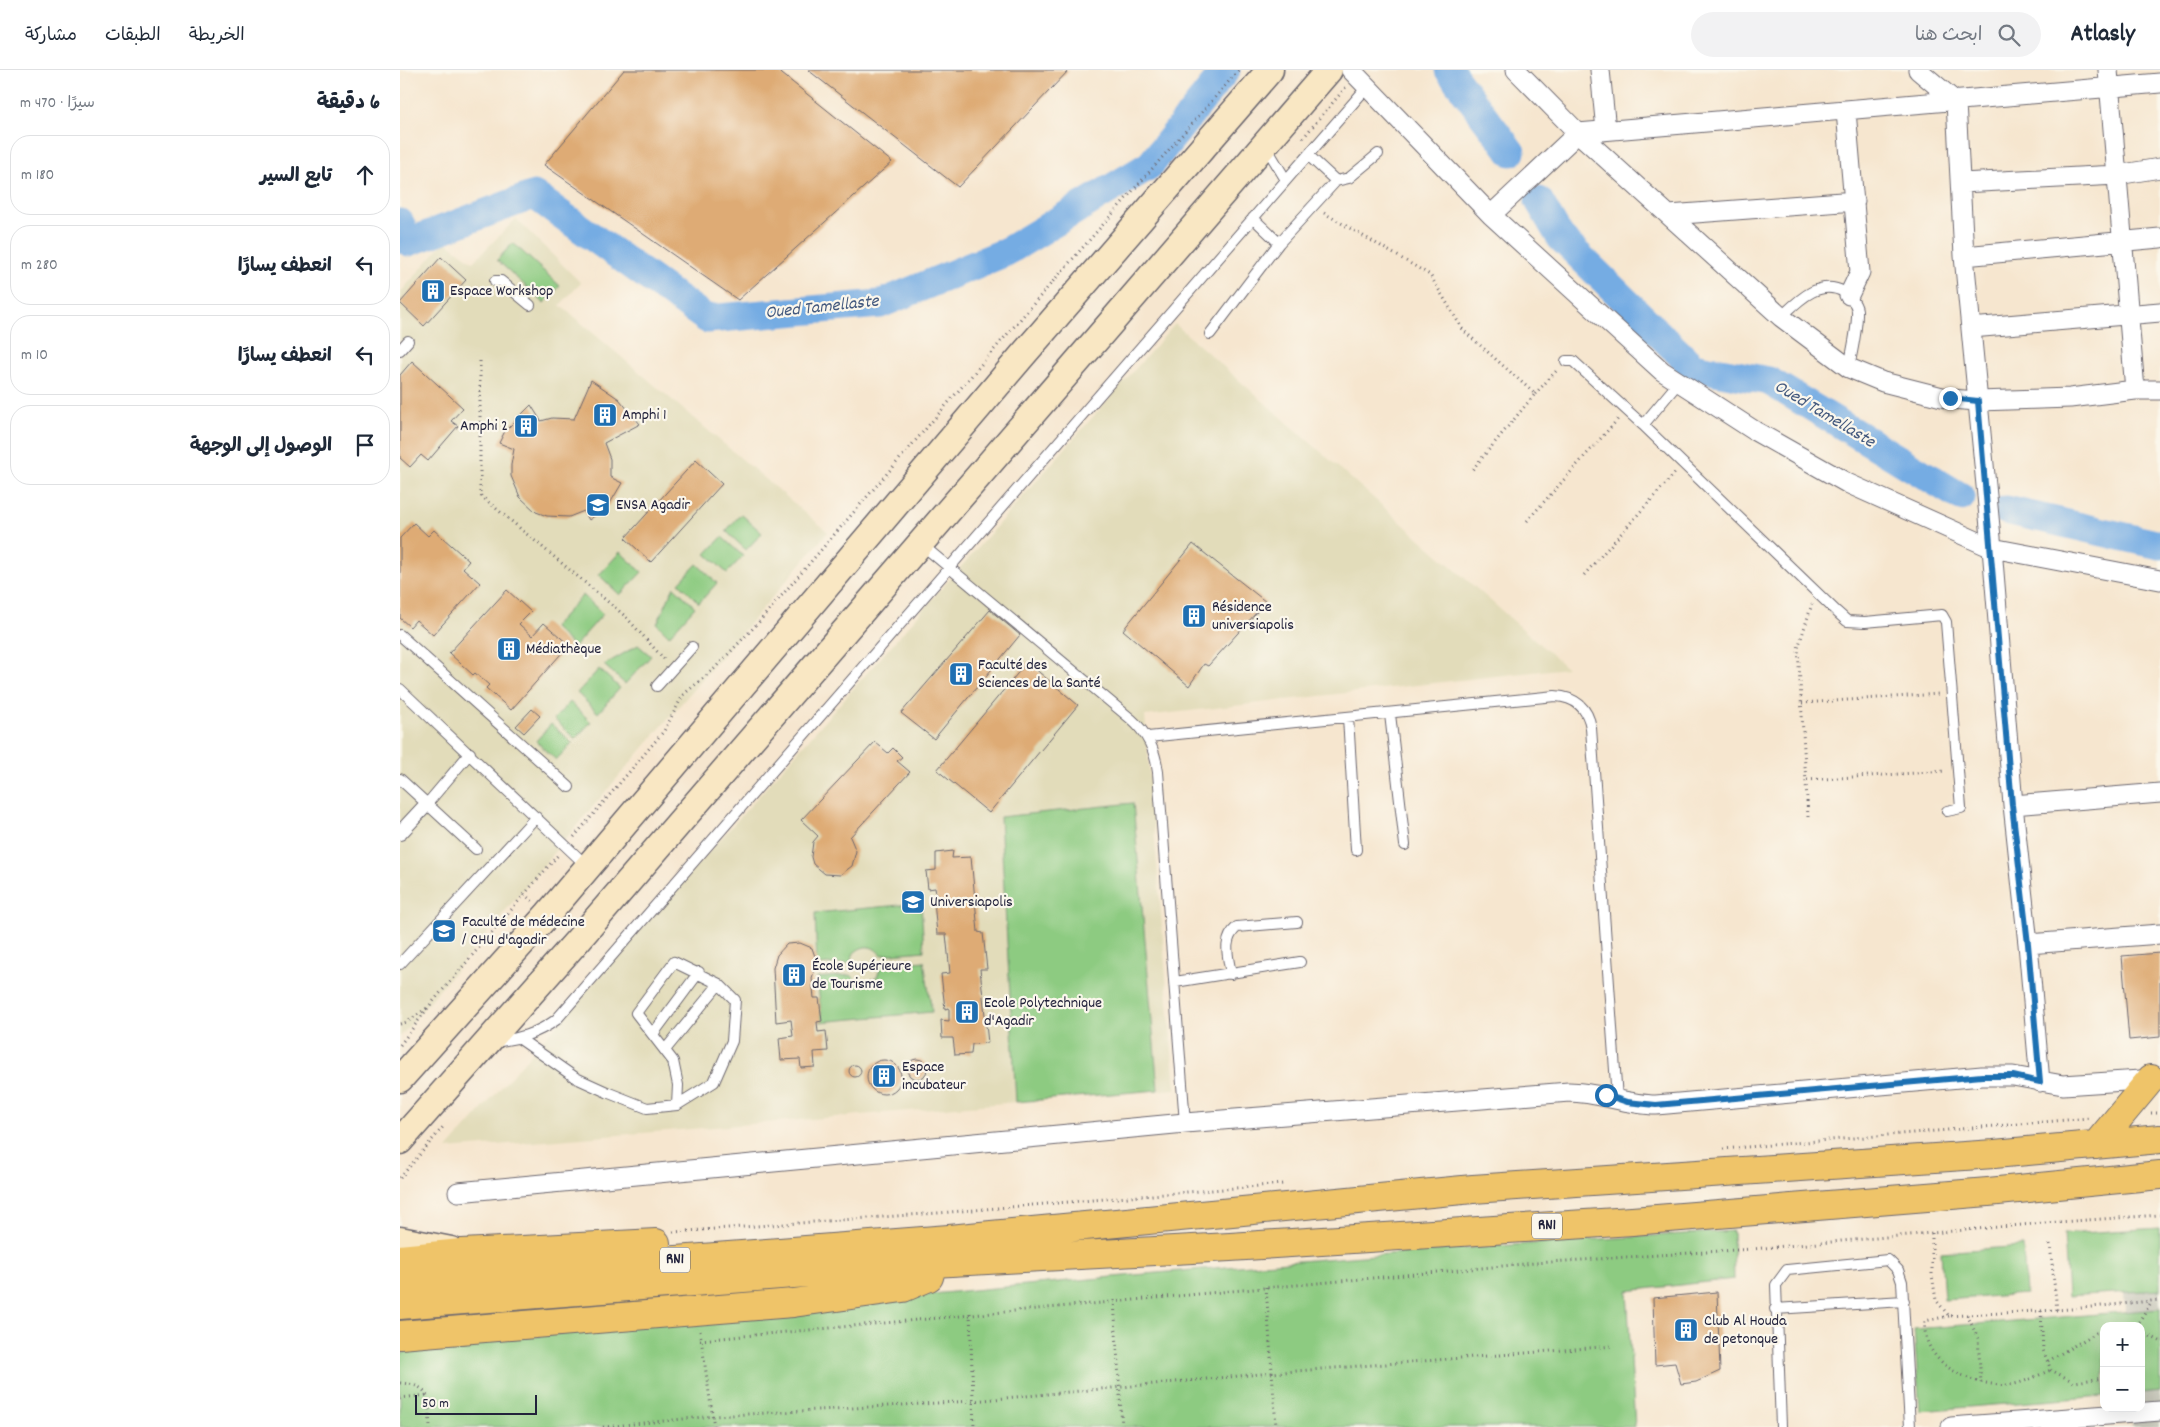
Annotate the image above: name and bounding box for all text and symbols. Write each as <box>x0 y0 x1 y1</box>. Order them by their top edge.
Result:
search box <box>1691 12 2041 57</box>
text: Atlasly <box>2071 18 2135 52</box>
icon: search <box>1995 21 2023 49</box>
text: ابحث هنا <box>1915 23 1983 50</box>
text: مشاركة <box>25 24 77 49</box>
text: الطبقات <box>105 24 161 49</box>
text: الخريطة <box>189 24 245 49</box>
text: 6 دقيقة <box>316 89 380 119</box>
text: سيرًا · 470 m <box>20 92 95 115</box>
icon: ahead <box>351 161 379 189</box>
text: 180 m <box>21 164 54 187</box>
text: تابع السير <box>260 164 332 191</box>
icon: left <box>351 251 379 279</box>
text: 280 m <box>21 254 58 277</box>
text: انعطف يسارًا <box>238 254 332 281</box>
building icon: Espace Workshop <box>420 278 446 304</box>
place label: Espace Workshop <box>450 280 553 303</box>
water label: Oued Tamellaste <box>764 290 881 326</box>
icon: left <box>351 341 379 369</box>
text: 10 m <box>21 344 48 367</box>
text: انعطف يسارًا <box>238 344 332 371</box>
water label: Oued Tamellaste <box>1769 375 1880 456</box>
route end <box>1939 387 1962 410</box>
building icon: Amphi 1 <box>592 402 618 428</box>
place label: Amphi 1 <box>622 404 667 427</box>
building icon: Amphi 2 <box>513 413 539 439</box>
place label: Amphi 2 <box>460 415 508 438</box>
icon: arrive <box>351 431 379 459</box>
text: الوصول إلى الوجهة <box>190 434 332 461</box>
school or university icon: ENSA Agadir <box>585 492 611 518</box>
place label: ENSA Agadir <box>616 494 690 517</box>
place label: Résidence universiapolis <box>1212 596 1294 637</box>
building icon: Résidence universiapolis <box>1181 603 1207 629</box>
building icon: Médiathèque <box>496 636 522 662</box>
place label: Médiathèque <box>526 638 601 661</box>
place label: Faculté des Sciences de la Santé <box>978 654 1101 695</box>
building icon: Faculté des Sciences de la Santé <box>948 661 974 687</box>
school or university icon: Universiapolis <box>900 889 926 915</box>
place label: Universiapolis <box>930 891 1013 914</box>
place label: Faculté de médecine / CHU d'agadir <box>462 911 585 952</box>
school or university icon: Faculté de médecine / CHU d'agadir <box>431 918 457 944</box>
place label: École Supérieure de Tourisme <box>812 955 911 996</box>
building icon: École Supérieure de Tourisme <box>781 962 807 988</box>
place label: Ecole Polytechnique d'Agadir <box>984 992 1102 1033</box>
building icon: Ecole Polytechnique d'Agadir <box>954 999 980 1025</box>
place label: Espace incubateur <box>902 1056 966 1097</box>
building icon: Espace incubateur <box>871 1063 897 1089</box>
route start <box>1595 1084 1618 1107</box>
road number: RN1 <box>1532 1214 1562 1238</box>
road number: RN1 <box>660 1248 690 1272</box>
place label: Club Al Houda de petonque <box>1704 1310 1787 1351</box>
building icon: Club Al Houda de petonque <box>1673 1317 1699 1343</box>
map controls <box>2100 1322 2145 1412</box>
button: + <box>2100 1322 2145 1367</box>
button: − <box>2100 1367 2145 1412</box>
scale bar <box>415 1392 538 1415</box>
text: 50 m <box>422 1394 449 1414</box>

